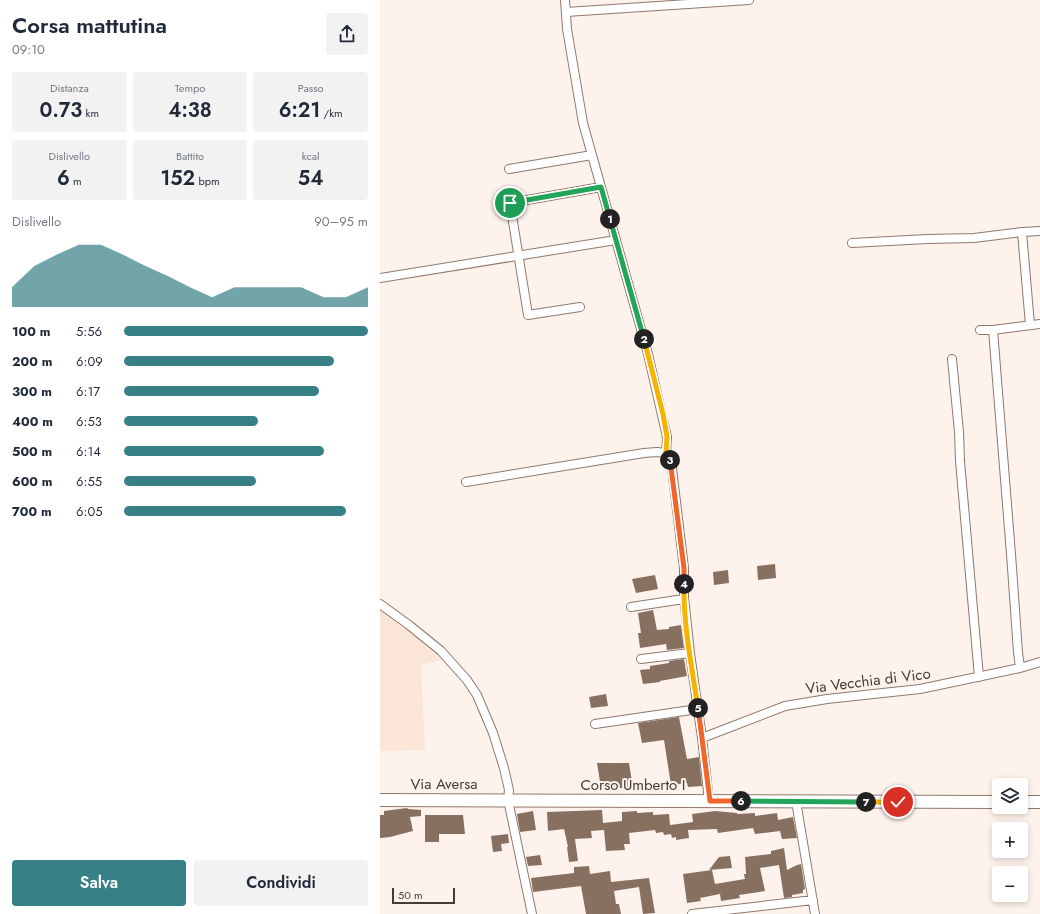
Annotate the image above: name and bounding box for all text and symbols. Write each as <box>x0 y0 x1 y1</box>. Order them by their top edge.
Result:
text: Corsa mattutina <box>12 9 167 41</box>
button: share <box>326 13 368 55</box>
text: 09:10 <box>12 40 45 59</box>
text: Distanza <box>50 80 89 96</box>
text: Tempo <box>175 80 205 96</box>
text: Passo <box>298 80 324 96</box>
text: 0.73 <box>40 96 82 125</box>
text: 4:38 <box>168 96 212 125</box>
text: 6:21 <box>279 96 320 125</box>
text: km <box>82 105 99 121</box>
text: /km <box>320 105 343 121</box>
text: Dislivello <box>49 148 90 164</box>
text: Battito <box>176 148 204 164</box>
text: kcal <box>302 148 320 164</box>
text: 6 <box>57 164 70 193</box>
text: 152 <box>160 164 195 193</box>
text: 54 <box>298 164 323 193</box>
text: m <box>70 173 82 189</box>
text: bpm <box>195 173 220 189</box>
pin <box>493 186 527 220</box>
icon: arrive <box>499 192 521 214</box>
pin: 1 <box>600 209 620 229</box>
text: 1 <box>607 211 613 227</box>
text: Dislivello <box>12 212 61 231</box>
text: 90–95 m <box>314 212 368 231</box>
text: 100 m <box>12 322 50 341</box>
text: 5:56 <box>76 322 102 341</box>
pin: 2 <box>634 329 654 349</box>
text: 2 <box>640 331 648 347</box>
text: 200 m <box>12 352 52 371</box>
text: 6:09 <box>76 352 103 371</box>
text: 300 m <box>12 382 52 401</box>
text: 6:17 <box>76 382 100 401</box>
text: 400 m <box>12 412 53 431</box>
text: 6:53 <box>76 412 102 431</box>
text: 500 m <box>12 442 52 461</box>
text: 6:14 <box>76 442 101 461</box>
pin: 3 <box>660 450 680 470</box>
text: 3 <box>667 452 673 468</box>
text: 600 m <box>12 472 52 491</box>
text: 6:55 <box>76 472 102 491</box>
text: 700 m <box>12 502 52 521</box>
text: 6:05 <box>76 502 103 521</box>
pin: 4 <box>674 574 694 594</box>
text: 4 <box>680 576 688 592</box>
street label: Via Vecchia di Vico <box>804 662 932 700</box>
pin: 5 <box>688 698 708 718</box>
text: 5 <box>694 700 702 716</box>
street label: Via Aversa <box>410 773 478 795</box>
street label: Corso Umberto I <box>581 774 685 796</box>
map controls <box>992 778 1028 902</box>
button: layers <box>992 778 1028 814</box>
pin <box>881 785 915 819</box>
pin: 6 <box>731 791 751 811</box>
icon: check <box>887 791 909 813</box>
pin: 7 <box>856 792 876 812</box>
text: 6 <box>737 793 745 809</box>
text: 7 <box>863 794 869 810</box>
button: + <box>992 822 1028 858</box>
button: Salva <box>12 860 186 906</box>
button: Condividi <box>194 860 368 906</box>
button: − <box>992 866 1028 902</box>
scale bar <box>392 886 455 905</box>
text: 50 m <box>398 887 423 903</box>

